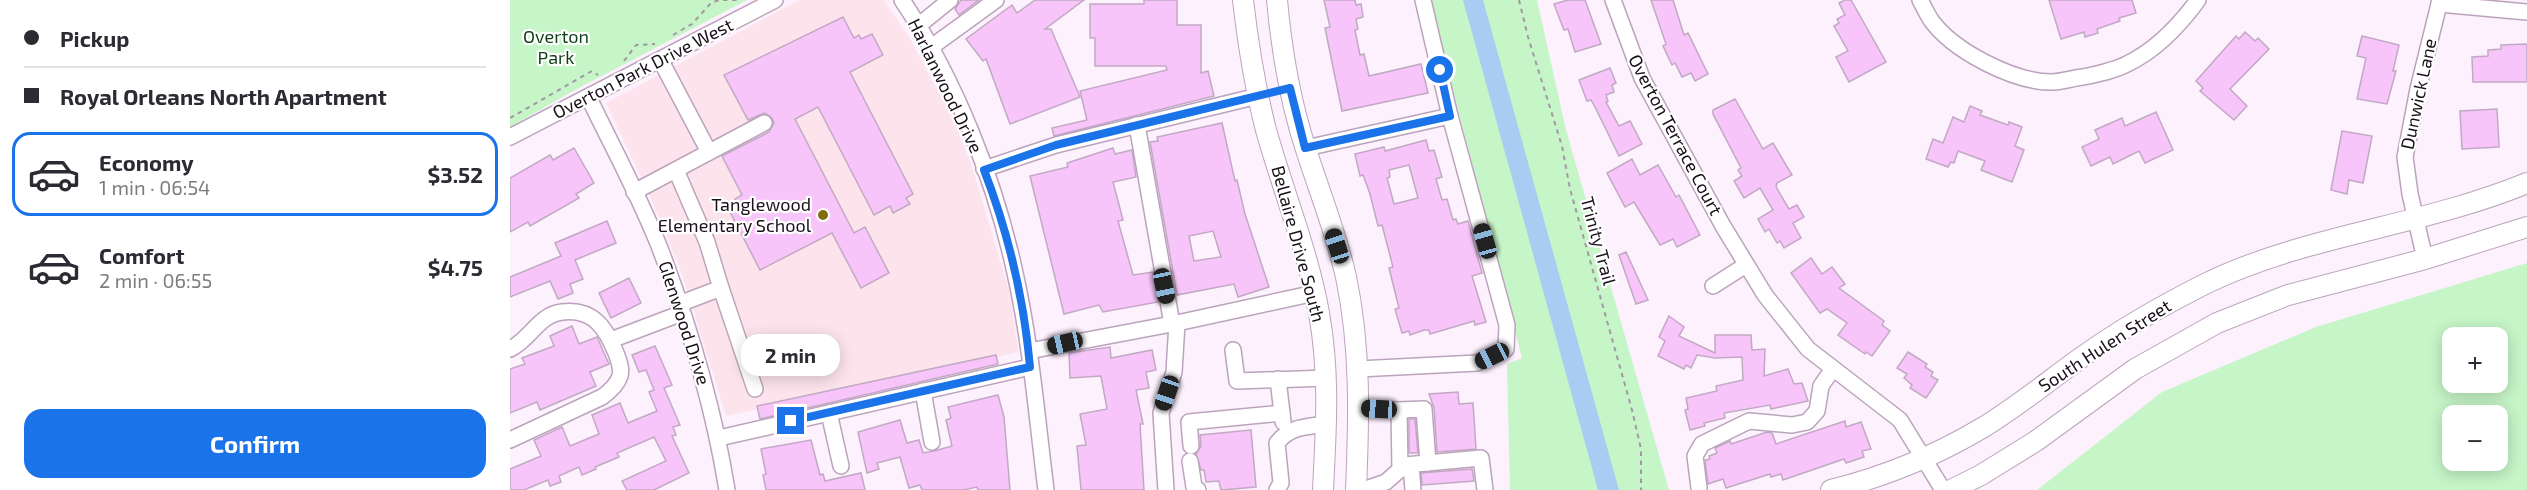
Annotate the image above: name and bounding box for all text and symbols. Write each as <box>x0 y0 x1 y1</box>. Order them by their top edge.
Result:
street label: Overton Park Drive West <box>549 13 737 123</box>
street label: Harlanwood Drive <box>904 15 988 156</box>
text: Pickup <box>60 25 129 51</box>
park label: Overton Park <box>523 25 589 68</box>
street label: Dunwick Lane <box>2396 36 2441 151</box>
street label: Overton Terrace Court <box>1624 50 1728 219</box>
route start <box>1426 56 1453 83</box>
text: Royal Orleans North Apartment <box>60 83 387 109</box>
icon: car <box>27 147 81 201</box>
text: Economy <box>99 149 194 175</box>
text: $3.52 <box>427 161 483 187</box>
street label: Bellaire Drive South <box>1267 163 1330 324</box>
text: 1 min · 06:54 <box>99 175 210 199</box>
place label: Tanglewood Elementary School <box>658 193 812 236</box>
street label: Trinity Trail <box>1577 194 1621 288</box>
marker: Tanglewood Elementary School <box>816 208 830 222</box>
car <box>1471 221 1499 261</box>
car <box>1323 226 1351 266</box>
icon: car <box>27 240 81 294</box>
text: Comfort <box>99 242 184 268</box>
text: $4.75 <box>428 254 483 280</box>
street label: Glenwood Drive <box>655 258 715 387</box>
car <box>1151 267 1177 305</box>
text: 2 min · 06:55 <box>99 268 212 292</box>
street label: South Hulen Street <box>2034 294 2175 396</box>
map controls <box>2442 327 2508 471</box>
button: + <box>2442 327 2508 393</box>
car <box>1045 330 1085 356</box>
callout: 2 min <box>742 334 840 376</box>
car <box>1472 340 1512 372</box>
text: 2 min <box>765 343 816 367</box>
car <box>1153 373 1181 413</box>
car <box>1361 399 1397 419</box>
button: − <box>2442 405 2508 471</box>
route end <box>777 407 804 434</box>
button: Confirm <box>24 409 486 478</box>

